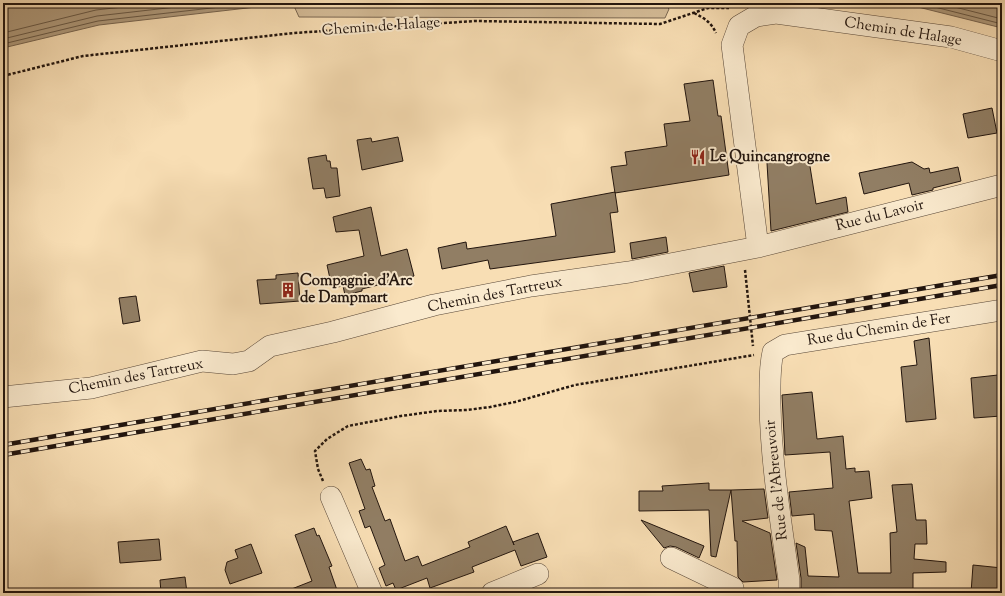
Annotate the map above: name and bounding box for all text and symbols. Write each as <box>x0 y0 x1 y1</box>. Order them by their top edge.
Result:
street label: Chemin de Halage <box>321 12 441 42</box>
street label: Chemin de Halage <box>843 12 963 52</box>
place label: Le Quincangrogne <box>710 147 830 168</box>
restaurant icon: Le Quincangrogne <box>689 148 707 166</box>
street label: Rue du Lavoir <box>834 195 927 237</box>
place label: Compagnie d'Arc de Dampmart <box>300 271 413 309</box>
street label: Chemin des Tartreux <box>426 272 564 318</box>
building icon: Compagnie d'Arc de Dampmart <box>279 281 297 299</box>
street label: Rue du Chemin de Fer <box>806 308 953 352</box>
street label: Chemin des Tartreux <box>67 354 205 400</box>
street label: Rue de l'Abreuvoir <box>760 418 794 541</box>

